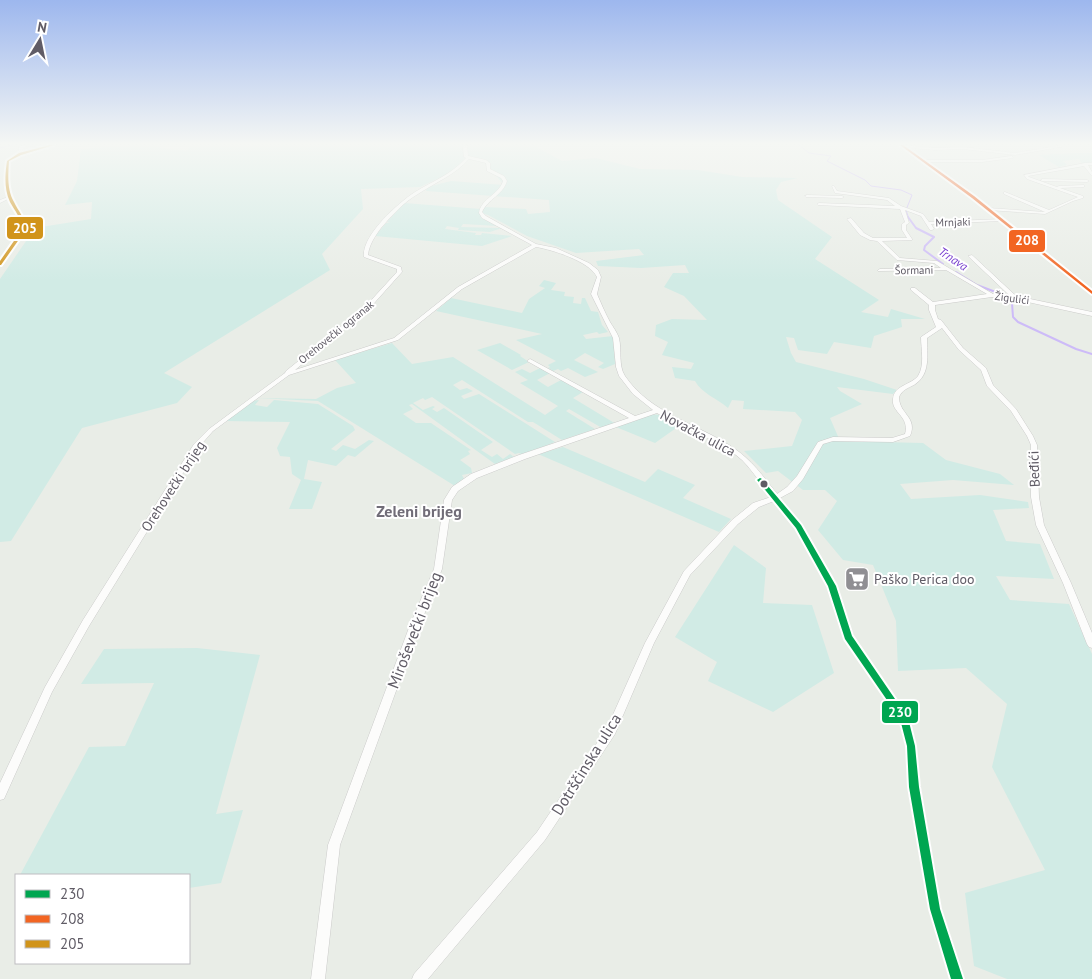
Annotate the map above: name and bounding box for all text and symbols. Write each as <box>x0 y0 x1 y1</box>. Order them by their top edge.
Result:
north arrow <box>15 15 65 65</box>
text: N <box>36 18 48 37</box>
street label: Mrnjaki <box>935 214 971 230</box>
line badge: 205 <box>6 216 44 240</box>
text: 205 <box>13 219 37 237</box>
line badge: 208 <box>1008 229 1046 253</box>
text: 208 <box>1015 231 1039 249</box>
water label: Trnava <box>936 244 971 274</box>
street label: Šormani <box>894 263 934 277</box>
street label: Žigulići <box>994 289 1030 307</box>
street label: Orehovečki ogranak <box>295 297 377 367</box>
street label: Novačka ulica <box>657 406 739 460</box>
street label: Orehovečki brijeg <box>137 437 209 535</box>
street label: Beđići <box>1024 450 1044 488</box>
unlabelled marker <box>759 479 769 489</box>
district label: Zeleni brijeg <box>376 501 462 521</box>
supermarket icon: Paško Perica doo <box>844 566 870 592</box>
street label: Miroševečki brijeg <box>383 569 445 691</box>
place label: Paško Perica doo <box>874 570 974 588</box>
line badge: 230 <box>881 700 919 724</box>
text: 230 <box>888 703 912 721</box>
street label: Dotrščinska ulica <box>547 709 625 819</box>
legend <box>15 874 190 964</box>
text: 230 <box>60 884 85 903</box>
text: 208 <box>60 909 85 928</box>
text: 205 <box>60 934 85 953</box>

